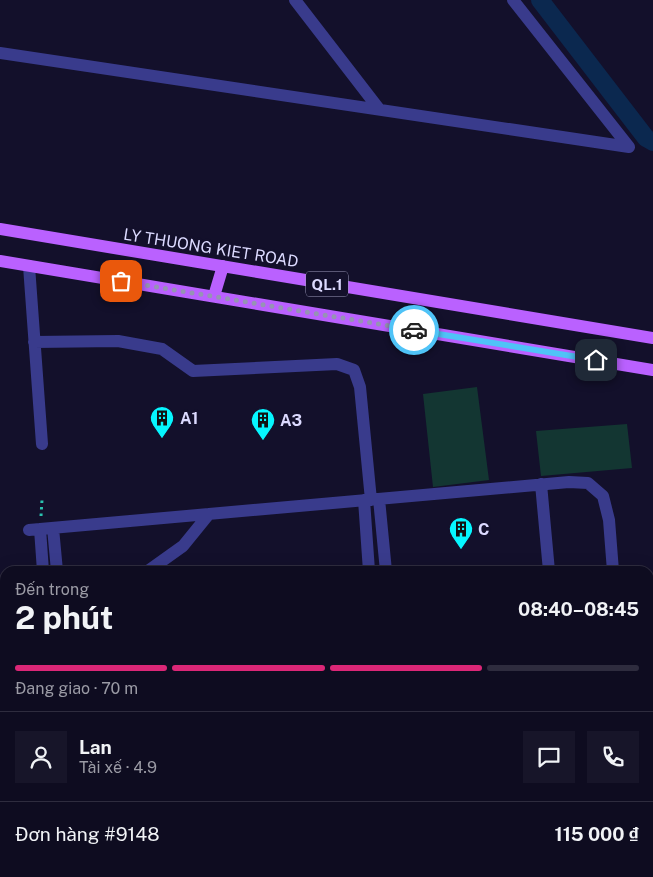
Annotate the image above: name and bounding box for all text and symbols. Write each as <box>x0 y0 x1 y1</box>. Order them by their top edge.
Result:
street label: LY THUONG KIET ROAD <box>122 225 300 271</box>
pin <box>100 260 142 302</box>
icon: bag <box>107 267 135 295</box>
road number: QL.1 <box>306 272 348 296</box>
courier <box>389 305 439 355</box>
icon: car <box>400 316 428 344</box>
pin <box>575 339 617 381</box>
icon: home <box>582 346 610 374</box>
building icon: A1 <box>149 405 175 439</box>
building icon: A3 <box>250 407 276 441</box>
place label: A1 <box>180 409 198 428</box>
place label: A3 <box>280 411 302 430</box>
building icon: C <box>448 516 474 550</box>
place label: C <box>478 520 490 539</box>
text: Đến trong <box>15 580 89 599</box>
text: 08:40–08:45 <box>518 598 639 620</box>
text: 2 phút <box>15 599 113 636</box>
text: Đang giao · 70 m <box>15 679 138 698</box>
button: person <box>15 731 67 783</box>
button: chat <box>523 731 575 783</box>
button: phone <box>587 731 639 783</box>
text: Lan <box>79 736 112 758</box>
text: Tài xế · 4.9 <box>79 758 157 777</box>
text: Đơn hàng #9148 <box>15 823 160 845</box>
text: 115 000 ₫ <box>555 823 639 845</box>

